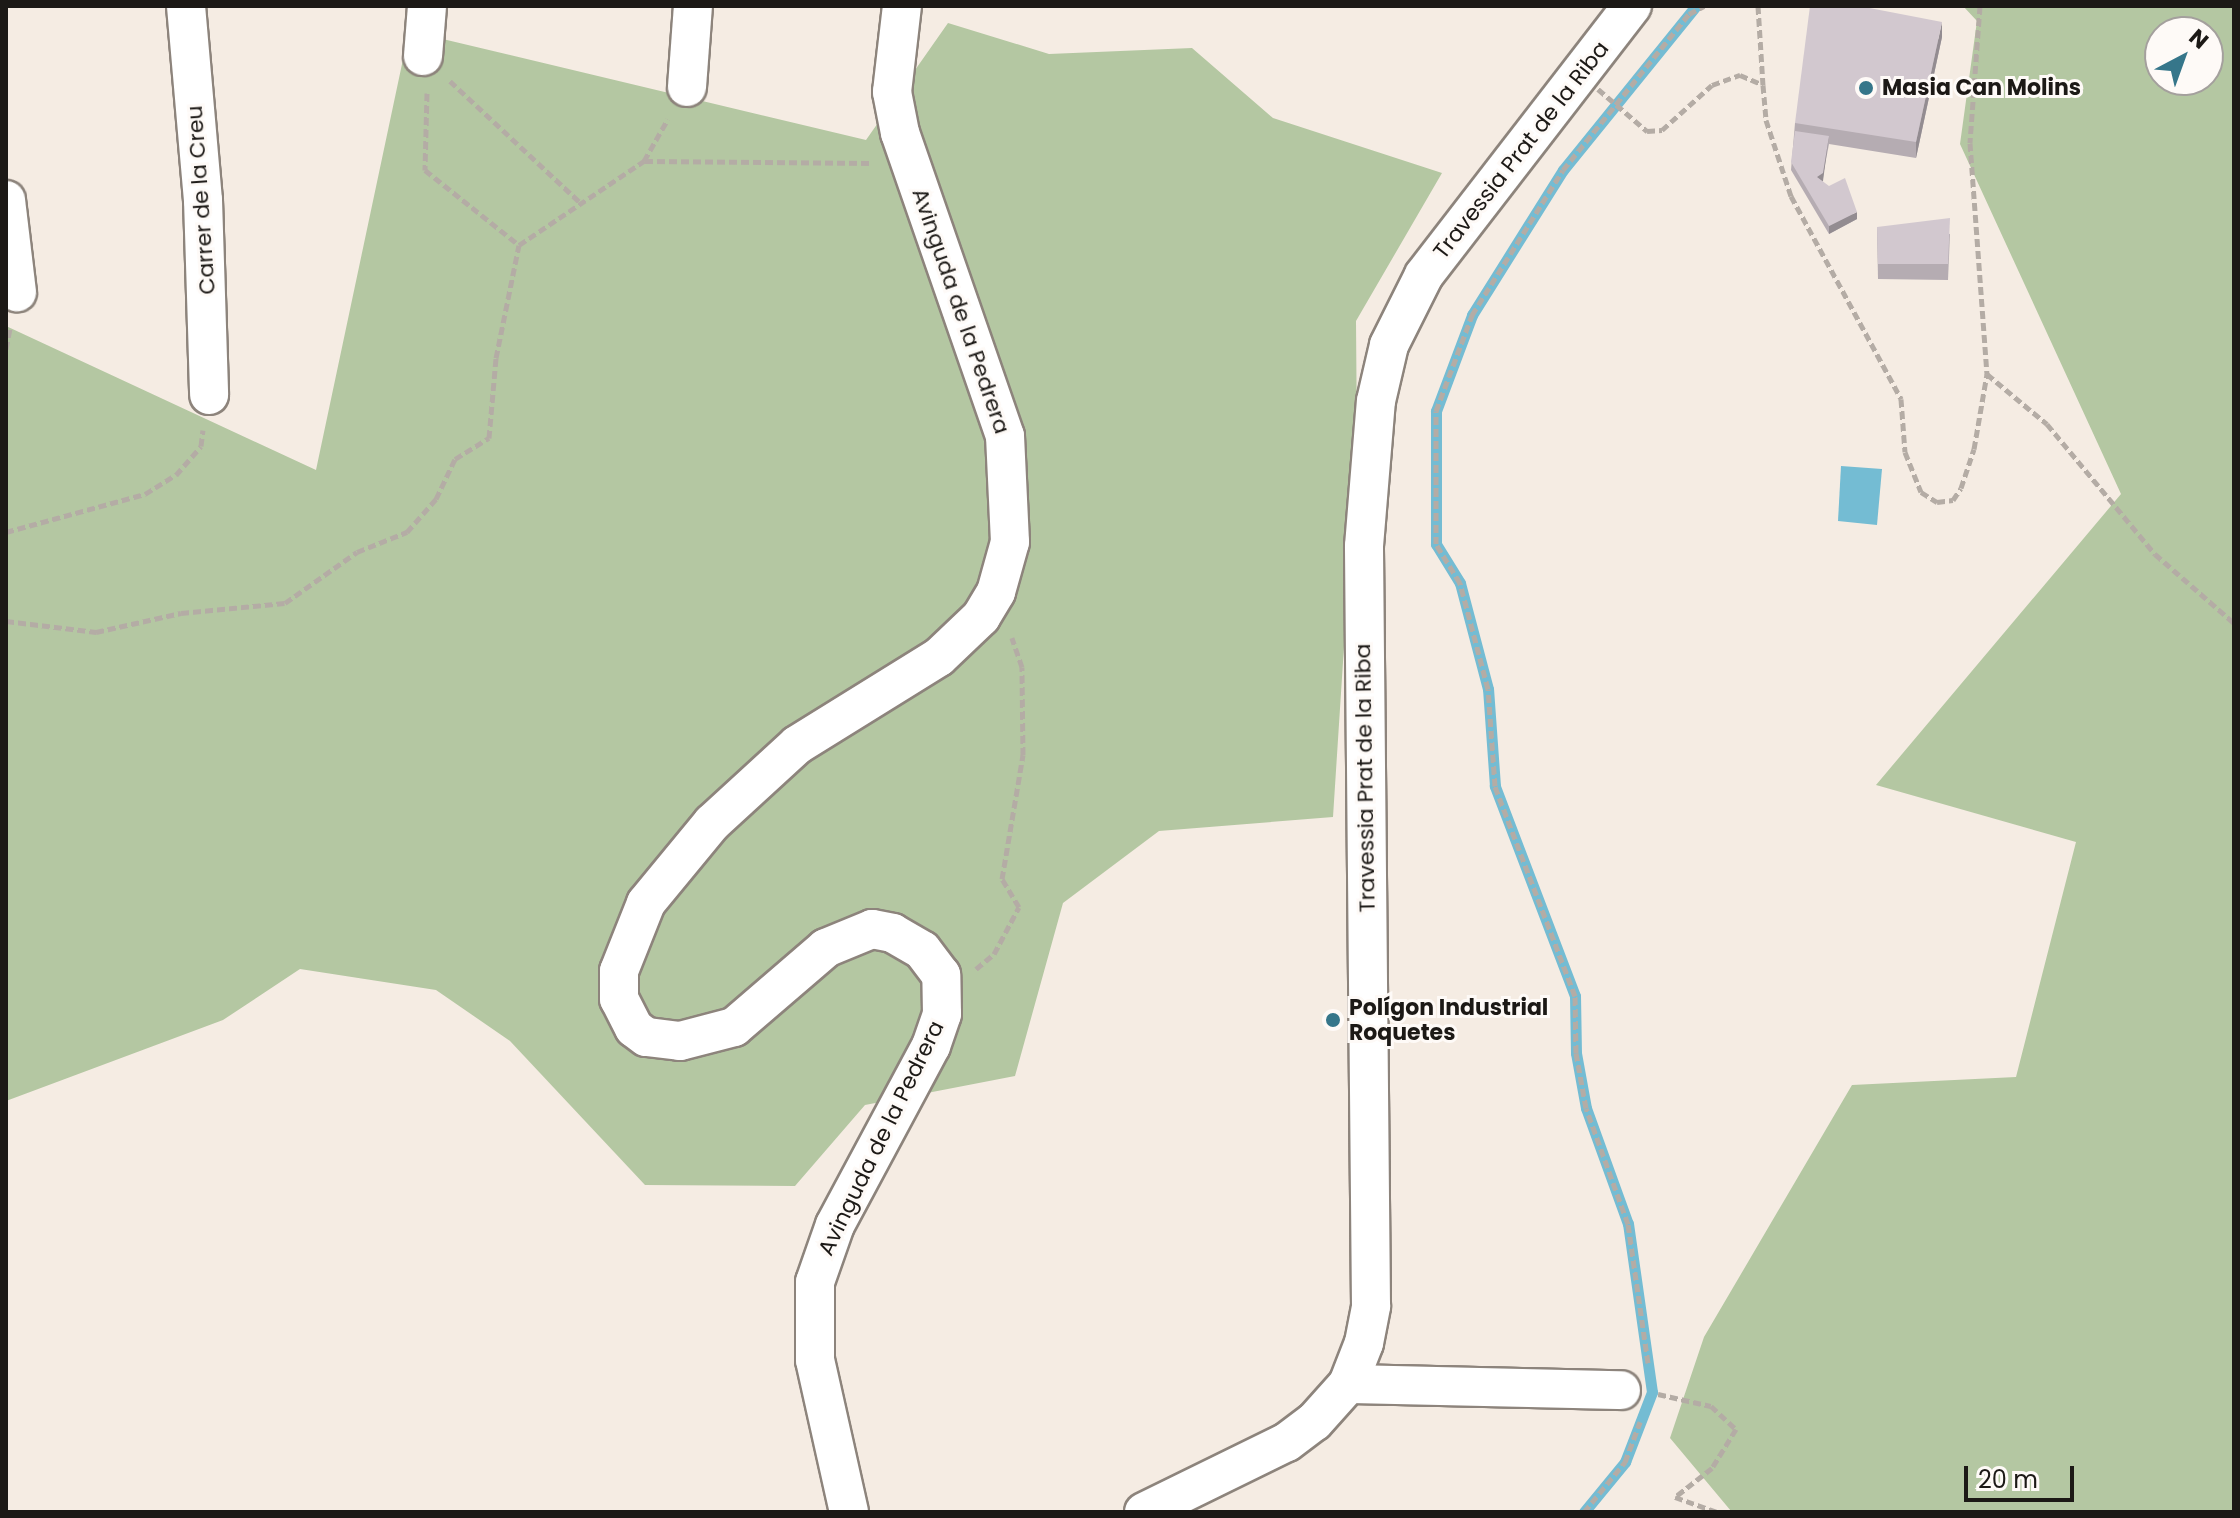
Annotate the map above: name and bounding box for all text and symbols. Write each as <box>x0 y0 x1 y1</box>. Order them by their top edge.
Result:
north arrow <box>2144 16 2224 96</box>
text: N <box>2182 22 2215 56</box>
street label: Travessia Prat de la Riba <box>1428 36 1614 264</box>
place label: Masia Can Molins <box>1882 75 2081 101</box>
marker: Masia Can Molins <box>1857 79 1875 97</box>
street label: Carrer de la Creu <box>181 105 221 295</box>
street label: Avinguda de la Pedrera <box>907 185 1015 437</box>
street label: Travessia Prat de la Riba <box>1349 643 1381 913</box>
place label: Polígon Industrial Roquetes <box>1349 994 1548 1046</box>
marker: Polígon Industrial Roquetes <box>1324 1011 1342 1029</box>
street label: Avinguda de la Pedrera <box>813 1016 949 1260</box>
scale bar <box>1968 1450 2078 1500</box>
text: 20 m <box>1978 1463 2038 1496</box>

